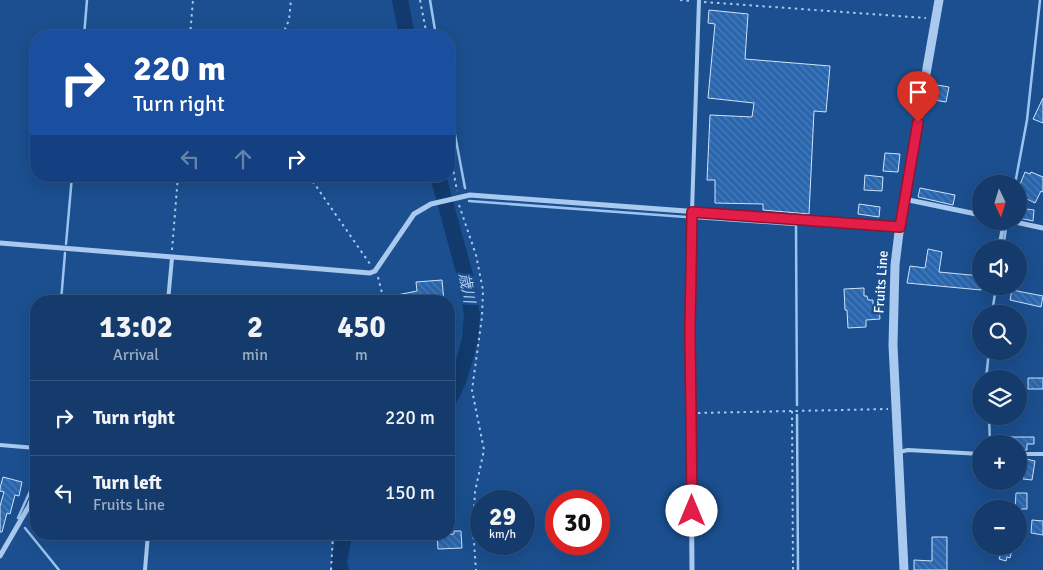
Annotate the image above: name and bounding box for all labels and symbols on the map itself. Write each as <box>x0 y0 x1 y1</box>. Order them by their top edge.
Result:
pin <box>897 71 939 122</box>
north arrow <box>972 175 1028 230</box>
street label: Fruits Line <box>870 250 892 314</box>
water label: 歳川 <box>455 272 479 306</box>
position arrow <box>665 484 717 536</box>
speed limit sign: 30 <box>545 490 610 555</box>

